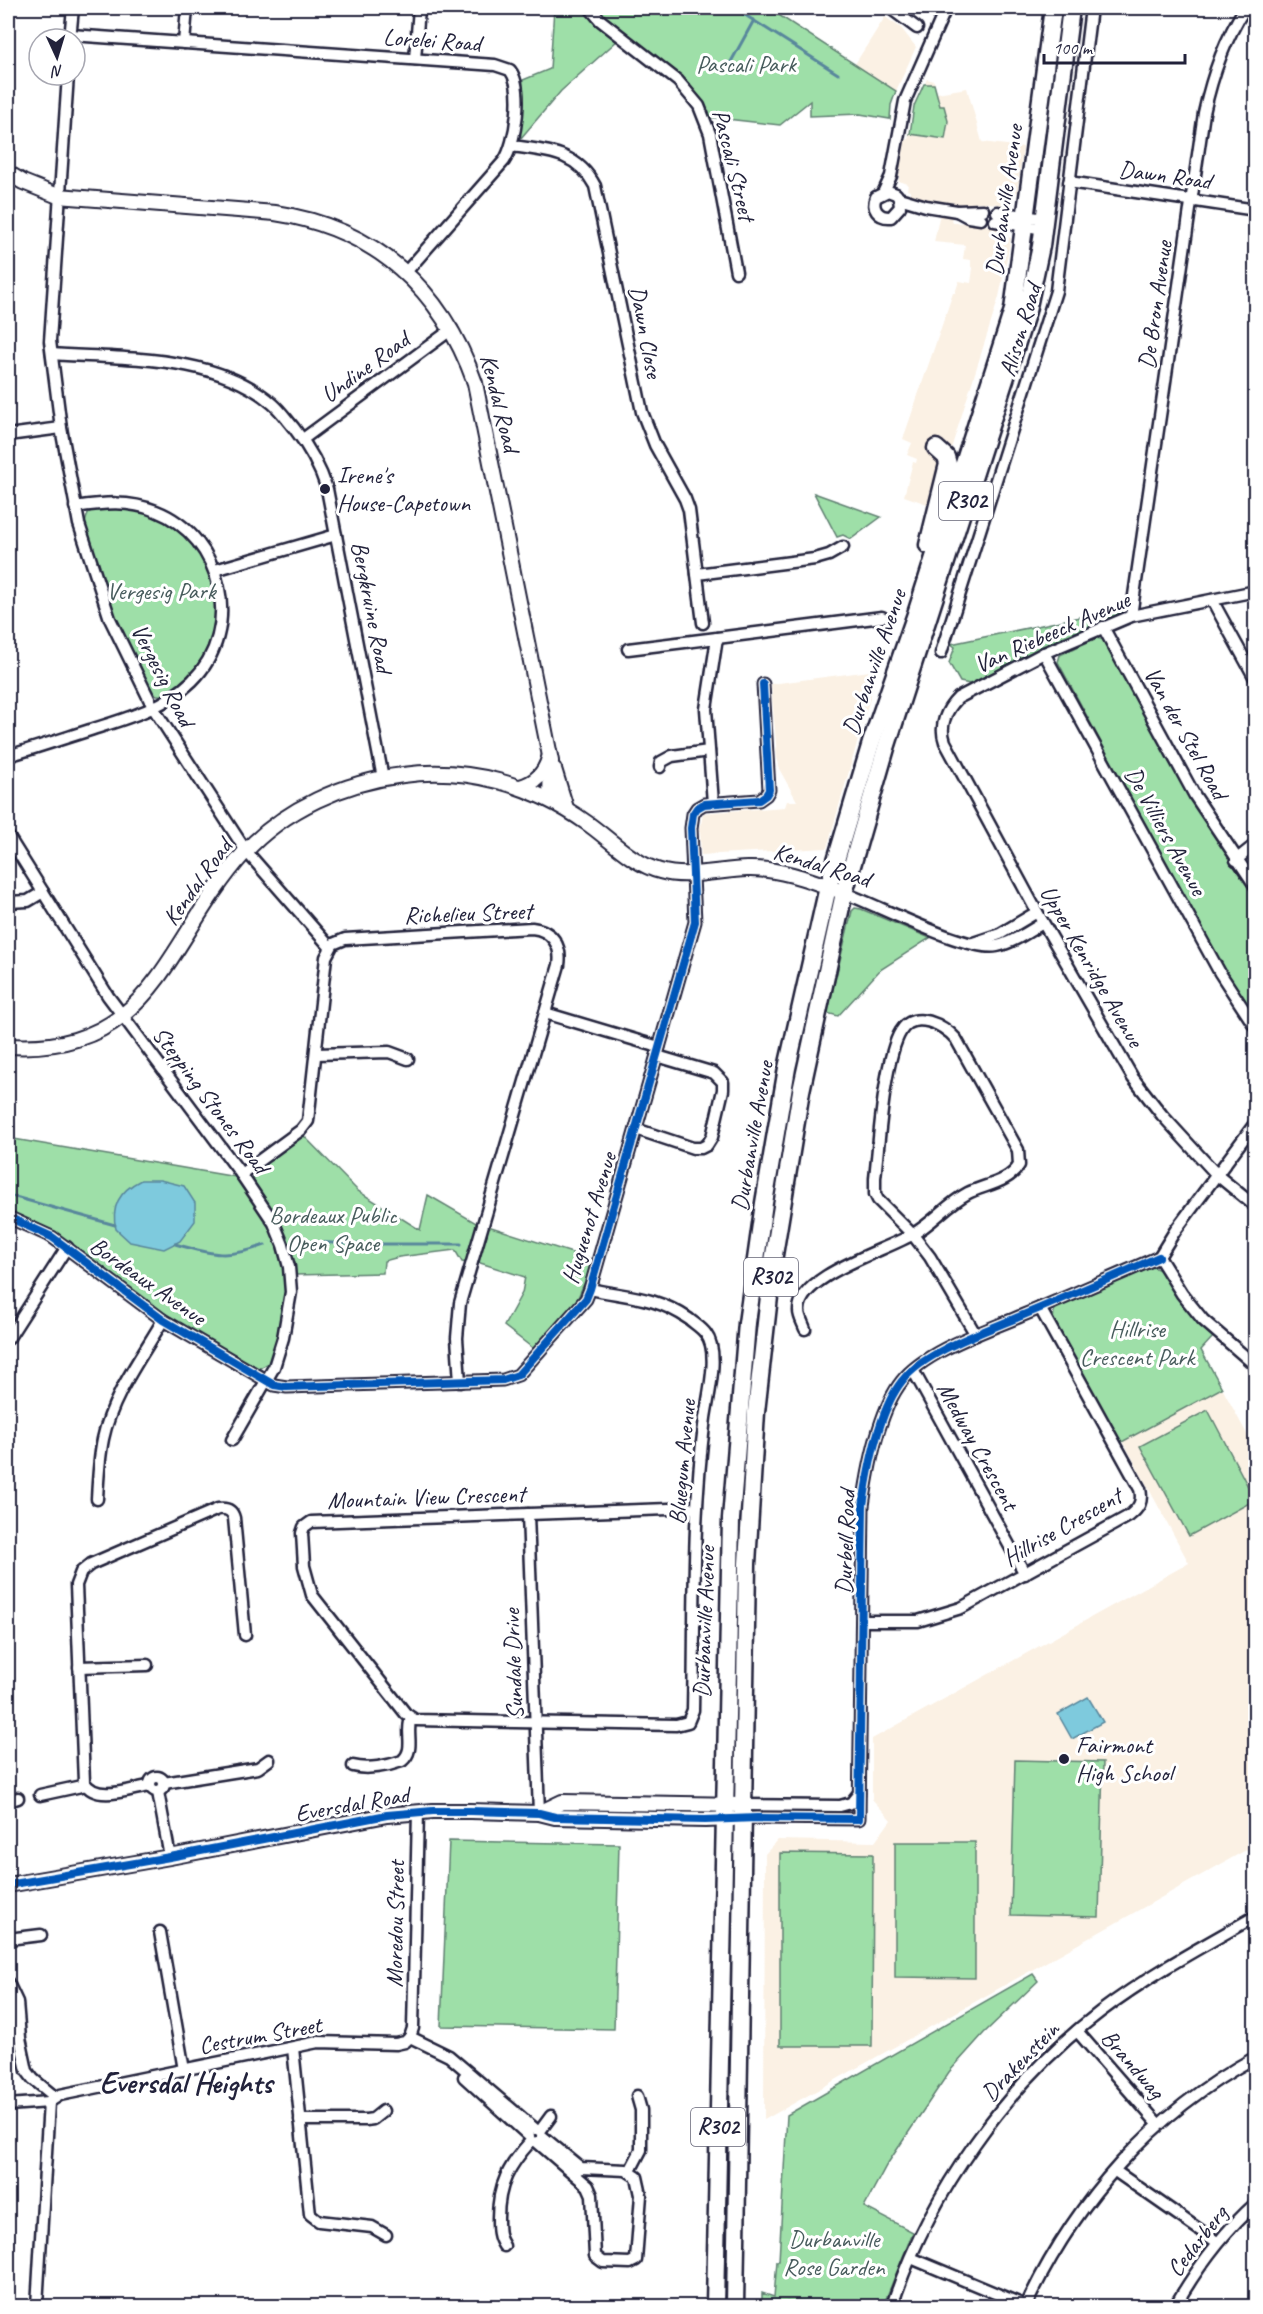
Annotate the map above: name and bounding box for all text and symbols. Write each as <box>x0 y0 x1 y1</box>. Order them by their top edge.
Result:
street label: Lorelei Road <box>382 22 485 59</box>
north arrow <box>27 27 87 87</box>
scale bar <box>1044 27 1185 65</box>
text: 100 m <box>1053 37 1094 59</box>
park label: Pascali Park <box>696 49 798 79</box>
text: N <box>49 61 64 82</box>
street label: Pascali Street <box>706 106 763 227</box>
street label: Durbanville Avenue <box>979 121 1030 277</box>
street label: Dawn Road <box>1117 154 1217 197</box>
street label: De Bron Avenue <box>1131 237 1179 371</box>
street label: Alison Road <box>992 277 1049 380</box>
street label: Dawn Close <box>622 283 670 383</box>
street label: Undine Road <box>315 323 418 409</box>
street label: Kendal Road <box>473 351 527 458</box>
place label: Irene's House-Capetown <box>337 460 471 518</box>
marker: Irene's House-Capetown <box>318 482 332 496</box>
road number: R302 <box>939 482 993 520</box>
street label: Bergkruine Road <box>345 539 400 679</box>
park label: Vergesig Park <box>107 576 218 606</box>
street label: Durbanville Avenue <box>835 583 914 739</box>
street label: Van Riebeeck Avenue <box>970 583 1136 680</box>
street label: Vergesig Road <box>124 619 203 734</box>
street label: Van der Stel Road <box>1137 662 1236 807</box>
street label: De Villiers Avenue <box>1118 762 1215 902</box>
street label: Kendal Road <box>156 830 240 931</box>
street label: Kendal Road <box>770 836 877 895</box>
street label: Upper Kenridge Avenue <box>1034 880 1152 1054</box>
street label: Richelieu Street <box>404 896 535 930</box>
street label: Stepping Stones Road <box>146 1020 278 1182</box>
street label: Durbanville Avenue <box>724 1057 780 1213</box>
street label: Huguenot Avenue <box>555 1147 624 1287</box>
park label: Bordeaux Public Open Space <box>269 1200 398 1258</box>
street label: Bordeaux Avenue <box>84 1230 214 1333</box>
road number: R302 <box>744 1258 798 1296</box>
park label: Hillrise Crescent Park <box>1080 1314 1197 1372</box>
street label: Medway Crescent <box>930 1377 1027 1517</box>
street label: Bluegum Avenue <box>662 1396 703 1526</box>
street label: Mountain View Crescent <box>327 1478 528 1515</box>
street label: Hillrise Crescent <box>997 1479 1129 1573</box>
street label: Durbell Road <box>828 1486 862 1595</box>
street label: Durbanville Avenue <box>686 1544 722 1698</box>
street label: Sundale Drive <box>496 1606 530 1720</box>
place label: Fairmont High School <box>1076 1730 1176 1788</box>
marker: Fairmont High School <box>1057 1752 1071 1766</box>
street label: Eversdal Road <box>293 1779 415 1829</box>
street label: Moredou Street <box>379 1858 411 1988</box>
street label: Cestrum Street <box>196 2009 326 2061</box>
street label: Drakenstein <box>975 2014 1066 2107</box>
street label: Brandwag <box>1095 2023 1173 2107</box>
district label: Eversdal Heights <box>100 2064 276 2102</box>
road number: R302 <box>691 2108 745 2146</box>
street label: Cedarberg <box>1160 2197 1236 2283</box>
park label: Durbanville Rose Garden <box>783 2224 886 2282</box>

